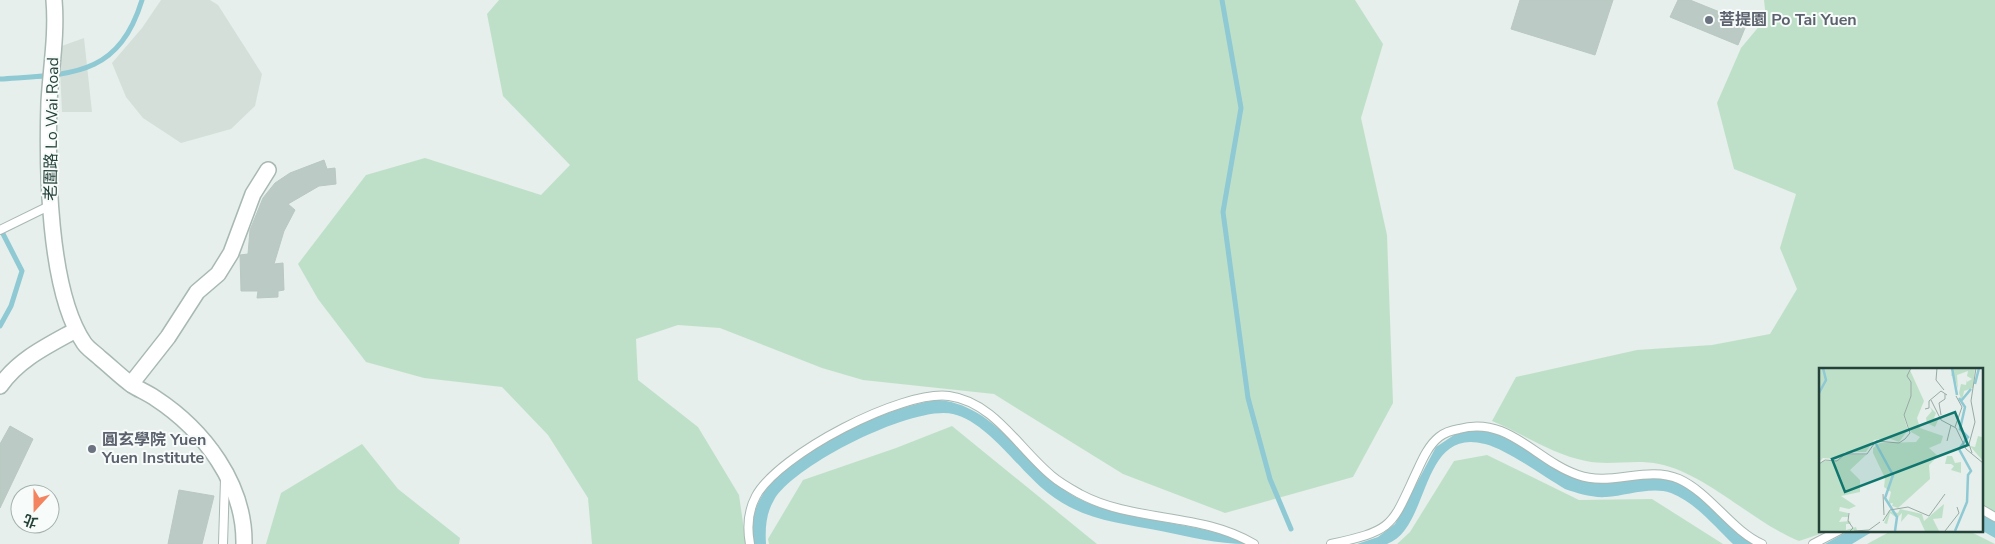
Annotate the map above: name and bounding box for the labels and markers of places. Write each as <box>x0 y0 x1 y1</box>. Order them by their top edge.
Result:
place label: 菩提園 Po Tai Yuen <box>1719 9 1857 31</box>
marker: 菩提園 Po Tai Yuen <box>1703 14 1715 26</box>
place label: 圓玄學院 Yuen Yuen Institute <box>101 429 206 469</box>
marker: 圓玄學院 Yuen Yuen Institute <box>86 443 98 455</box>

